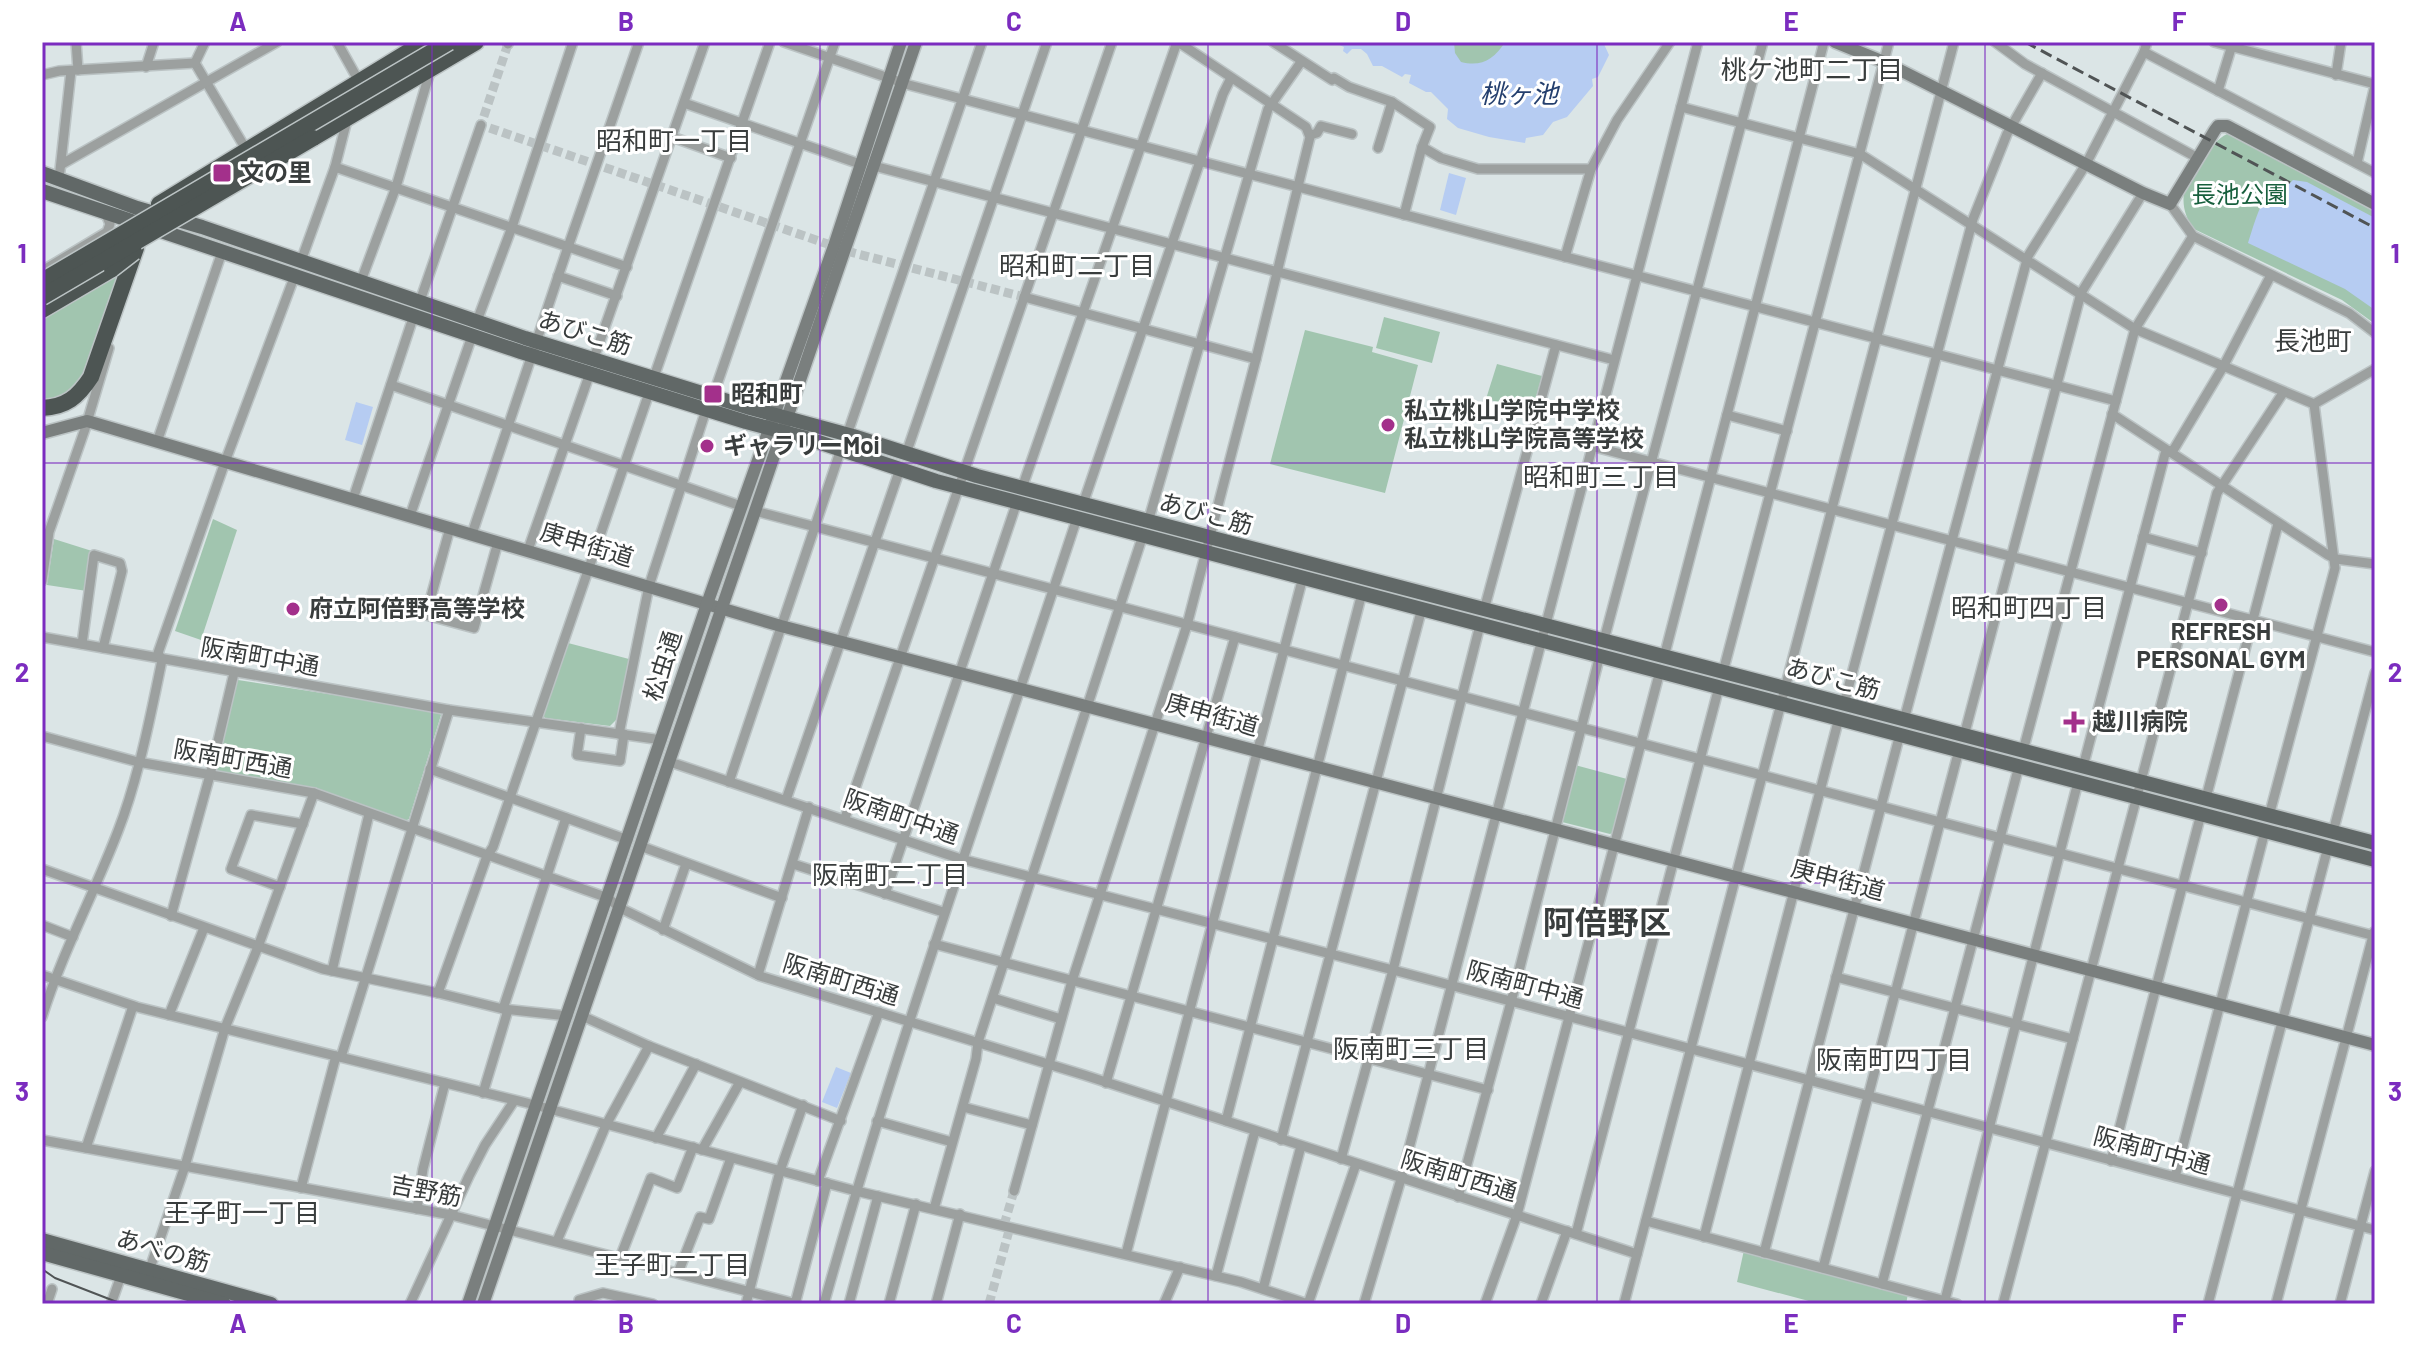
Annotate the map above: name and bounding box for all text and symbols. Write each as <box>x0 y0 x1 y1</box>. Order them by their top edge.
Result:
text: A <box>229 5 247 36</box>
text: B <box>618 5 634 36</box>
text: C <box>1006 5 1022 36</box>
text: D <box>1395 5 1411 36</box>
text: E <box>1783 5 1799 36</box>
text: F <box>2172 5 2187 36</box>
district label: 桃ケ池町二丁目 <box>1721 53 1903 84</box>
water label: 桃ヶ池 <box>1480 77 1561 108</box>
district label: 昭和町一丁目 <box>596 124 752 155</box>
place label: 文の里 <box>240 157 312 186</box>
marker: 文の里 <box>211 162 233 184</box>
park label: 長池公園 <box>2192 179 2288 208</box>
text: 1 <box>17 237 27 268</box>
text: 1 <box>2390 237 2400 268</box>
district label: 昭和町二丁目 <box>999 249 1155 280</box>
street label: あびこ筋 <box>535 304 636 359</box>
district label: 長池町 <box>2274 324 2352 355</box>
place label: 昭和町 <box>731 378 803 407</box>
marker: 昭和町 <box>702 383 724 405</box>
place label: 私立桃山学院中学校 私立桃山学院高等学校 <box>1404 395 1644 452</box>
marker: 私立桃山学院中学校 私立桃山学院高等学校 <box>1379 416 1397 434</box>
place label: ギャラリーMoi <box>723 430 880 459</box>
marker: ギャラリーMoi <box>698 437 716 455</box>
district label: 昭和町三丁目 <box>1523 460 1679 491</box>
street label: あびこ筋 <box>1156 486 1257 539</box>
street label: 庚申街道 <box>537 516 638 571</box>
district label: 昭和町四丁目 <box>1951 591 2107 622</box>
place label: 府立阿倍野高等学校 <box>309 593 525 622</box>
marker: REFRESH PERSONAL GYM <box>2212 596 2230 614</box>
marker: 府立阿倍野高等学校 <box>284 600 302 618</box>
place label: REFRESH PERSONAL GYM <box>2137 616 2305 673</box>
street label: 松虫通 <box>637 627 686 704</box>
street label: 阪南町中通 <box>199 631 322 680</box>
street label: あびこ筋 <box>1783 651 1884 704</box>
text: 2 <box>15 656 29 687</box>
text: 2 <box>2388 656 2402 687</box>
street label: 庚申街道 <box>1162 686 1263 741</box>
place label: 越川病院 <box>2092 706 2188 735</box>
marker: 越川病院 <box>2063 711 2085 733</box>
street label: 阪南町西通 <box>172 733 295 782</box>
street label: 阪南町中通 <box>840 782 963 849</box>
street label: 庚申街道 <box>1788 852 1889 905</box>
district label: 阪南町二丁目 <box>812 858 968 889</box>
district label: 阿倍野区 <box>1543 902 1671 940</box>
street label: 阪南町西通 <box>780 947 903 1010</box>
street label: 阪南町中通 <box>1464 954 1587 1013</box>
district label: 阪南町三丁目 <box>1333 1032 1489 1063</box>
district label: 阪南町四丁目 <box>1816 1043 1972 1074</box>
text: 3 <box>15 1075 29 1106</box>
text: 3 <box>2388 1075 2402 1106</box>
street label: 阪南町中通 <box>2091 1120 2214 1179</box>
street label: 阪南町西通 <box>1398 1143 1521 1206</box>
street label: 吉野筋 <box>388 1168 464 1211</box>
district label: 王子町一丁目 <box>164 1196 320 1227</box>
street label: あべの筋 <box>113 1222 214 1277</box>
district label: 王子町二丁目 <box>594 1248 750 1279</box>
text: A <box>229 1307 247 1338</box>
text: B <box>618 1307 634 1338</box>
text: C <box>1006 1307 1022 1338</box>
text: D <box>1395 1307 1411 1338</box>
text: E <box>1783 1307 1799 1338</box>
text: F <box>2172 1307 2187 1338</box>

